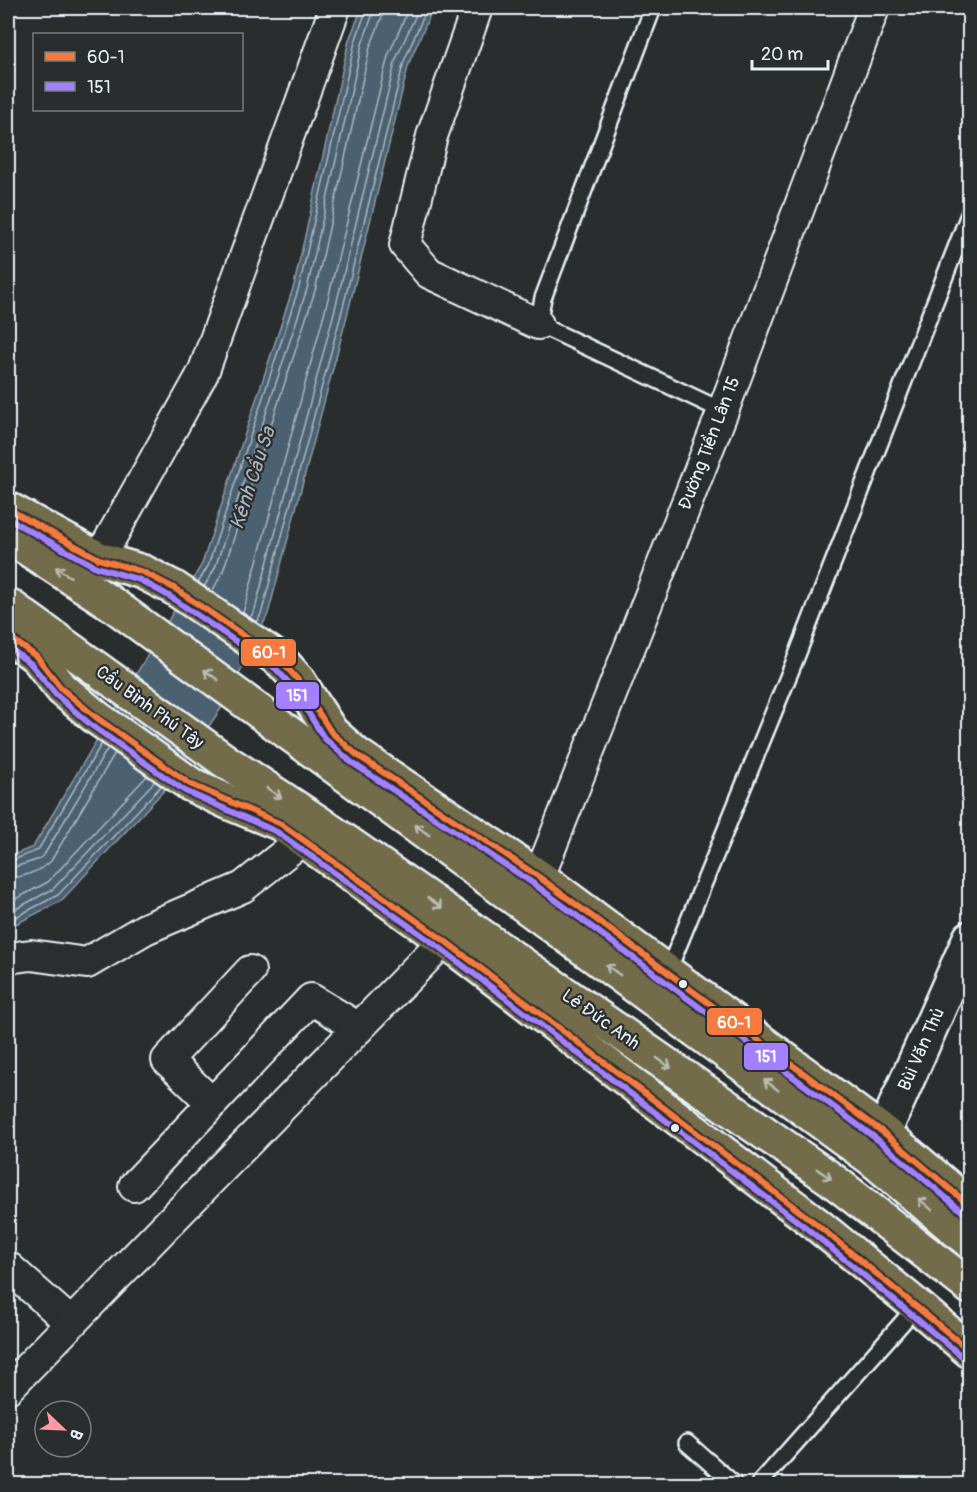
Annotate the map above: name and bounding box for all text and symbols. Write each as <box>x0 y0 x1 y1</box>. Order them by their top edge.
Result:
legend <box>33 33 243 111</box>
scale bar <box>752 33 828 71</box>
text: 20 m <box>761 43 803 66</box>
text: 60-1 <box>87 46 124 69</box>
text: 151 <box>87 76 111 99</box>
street label: Đường Tiền Lân 15 <box>673 373 745 513</box>
water label: Kênh Cầu Sa <box>224 422 281 532</box>
one-way arrow <box>55 566 72 578</box>
line badge: 60-1 <box>240 638 297 667</box>
text: 60-1 <box>252 643 286 663</box>
street label: Cầu Bình Phú Tây <box>91 660 209 754</box>
one-way arrow <box>203 669 219 681</box>
line badge: 151 <box>275 681 320 710</box>
text: 151 <box>286 686 308 706</box>
one-way arrow <box>265 787 282 799</box>
one-way arrow <box>415 824 431 836</box>
one-way arrow <box>426 897 442 909</box>
one-way arrow <box>606 964 622 976</box>
unlabelled marker <box>677 978 689 990</box>
street label: Lê Đức Anh <box>557 984 644 1055</box>
street label: Bùi Văn Thủ <box>893 1004 950 1094</box>
line badge: 60-1 <box>706 1007 763 1036</box>
text: 60-1 <box>717 1013 751 1033</box>
line badge: 151 <box>743 1042 789 1071</box>
text: 151 <box>755 1047 777 1067</box>
one-way arrow <box>655 1057 671 1069</box>
one-way arrow <box>763 1079 779 1091</box>
unlabelled marker <box>669 1122 681 1134</box>
one-way arrow <box>815 1168 831 1180</box>
one-way arrow <box>918 1197 933 1211</box>
north arrow <box>33 1399 93 1459</box>
text: B <box>65 1426 87 1443</box>

